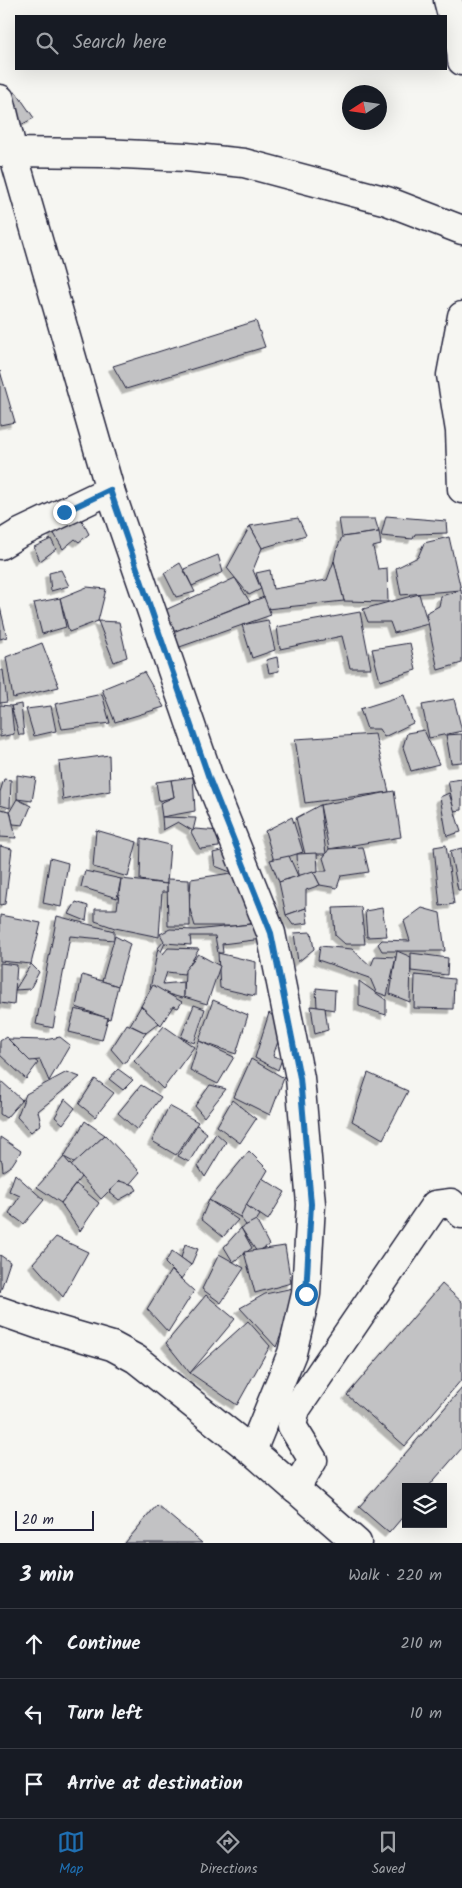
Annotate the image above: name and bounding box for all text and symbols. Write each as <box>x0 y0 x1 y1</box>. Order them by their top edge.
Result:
search box <box>15 15 447 70</box>
text: Search here <box>73 28 167 58</box>
icon: search <box>33 29 61 57</box>
north arrow <box>342 85 387 130</box>
route end <box>53 501 76 524</box>
route start <box>295 1283 318 1306</box>
map controls <box>402 1483 447 1528</box>
button: layers <box>402 1483 447 1528</box>
scale bar <box>15 1508 94 1531</box>
text: 20 m <box>22 1509 54 1531</box>
text: 3 min <box>20 1559 74 1592</box>
text: Walk · 220 m <box>348 1563 442 1588</box>
text: Continue <box>67 1629 140 1659</box>
icon: ahead <box>20 1630 48 1658</box>
text: 210 m <box>401 1631 442 1656</box>
text: Turn left <box>67 1699 142 1729</box>
icon: left <box>20 1700 48 1728</box>
text: 10 m <box>410 1701 442 1726</box>
text: Arrive at destination <box>67 1769 243 1799</box>
icon: arrive <box>20 1770 48 1798</box>
tab: Map <box>57 1828 85 1880</box>
tab: Directions <box>199 1828 257 1880</box>
tab: Saved <box>372 1828 405 1880</box>

